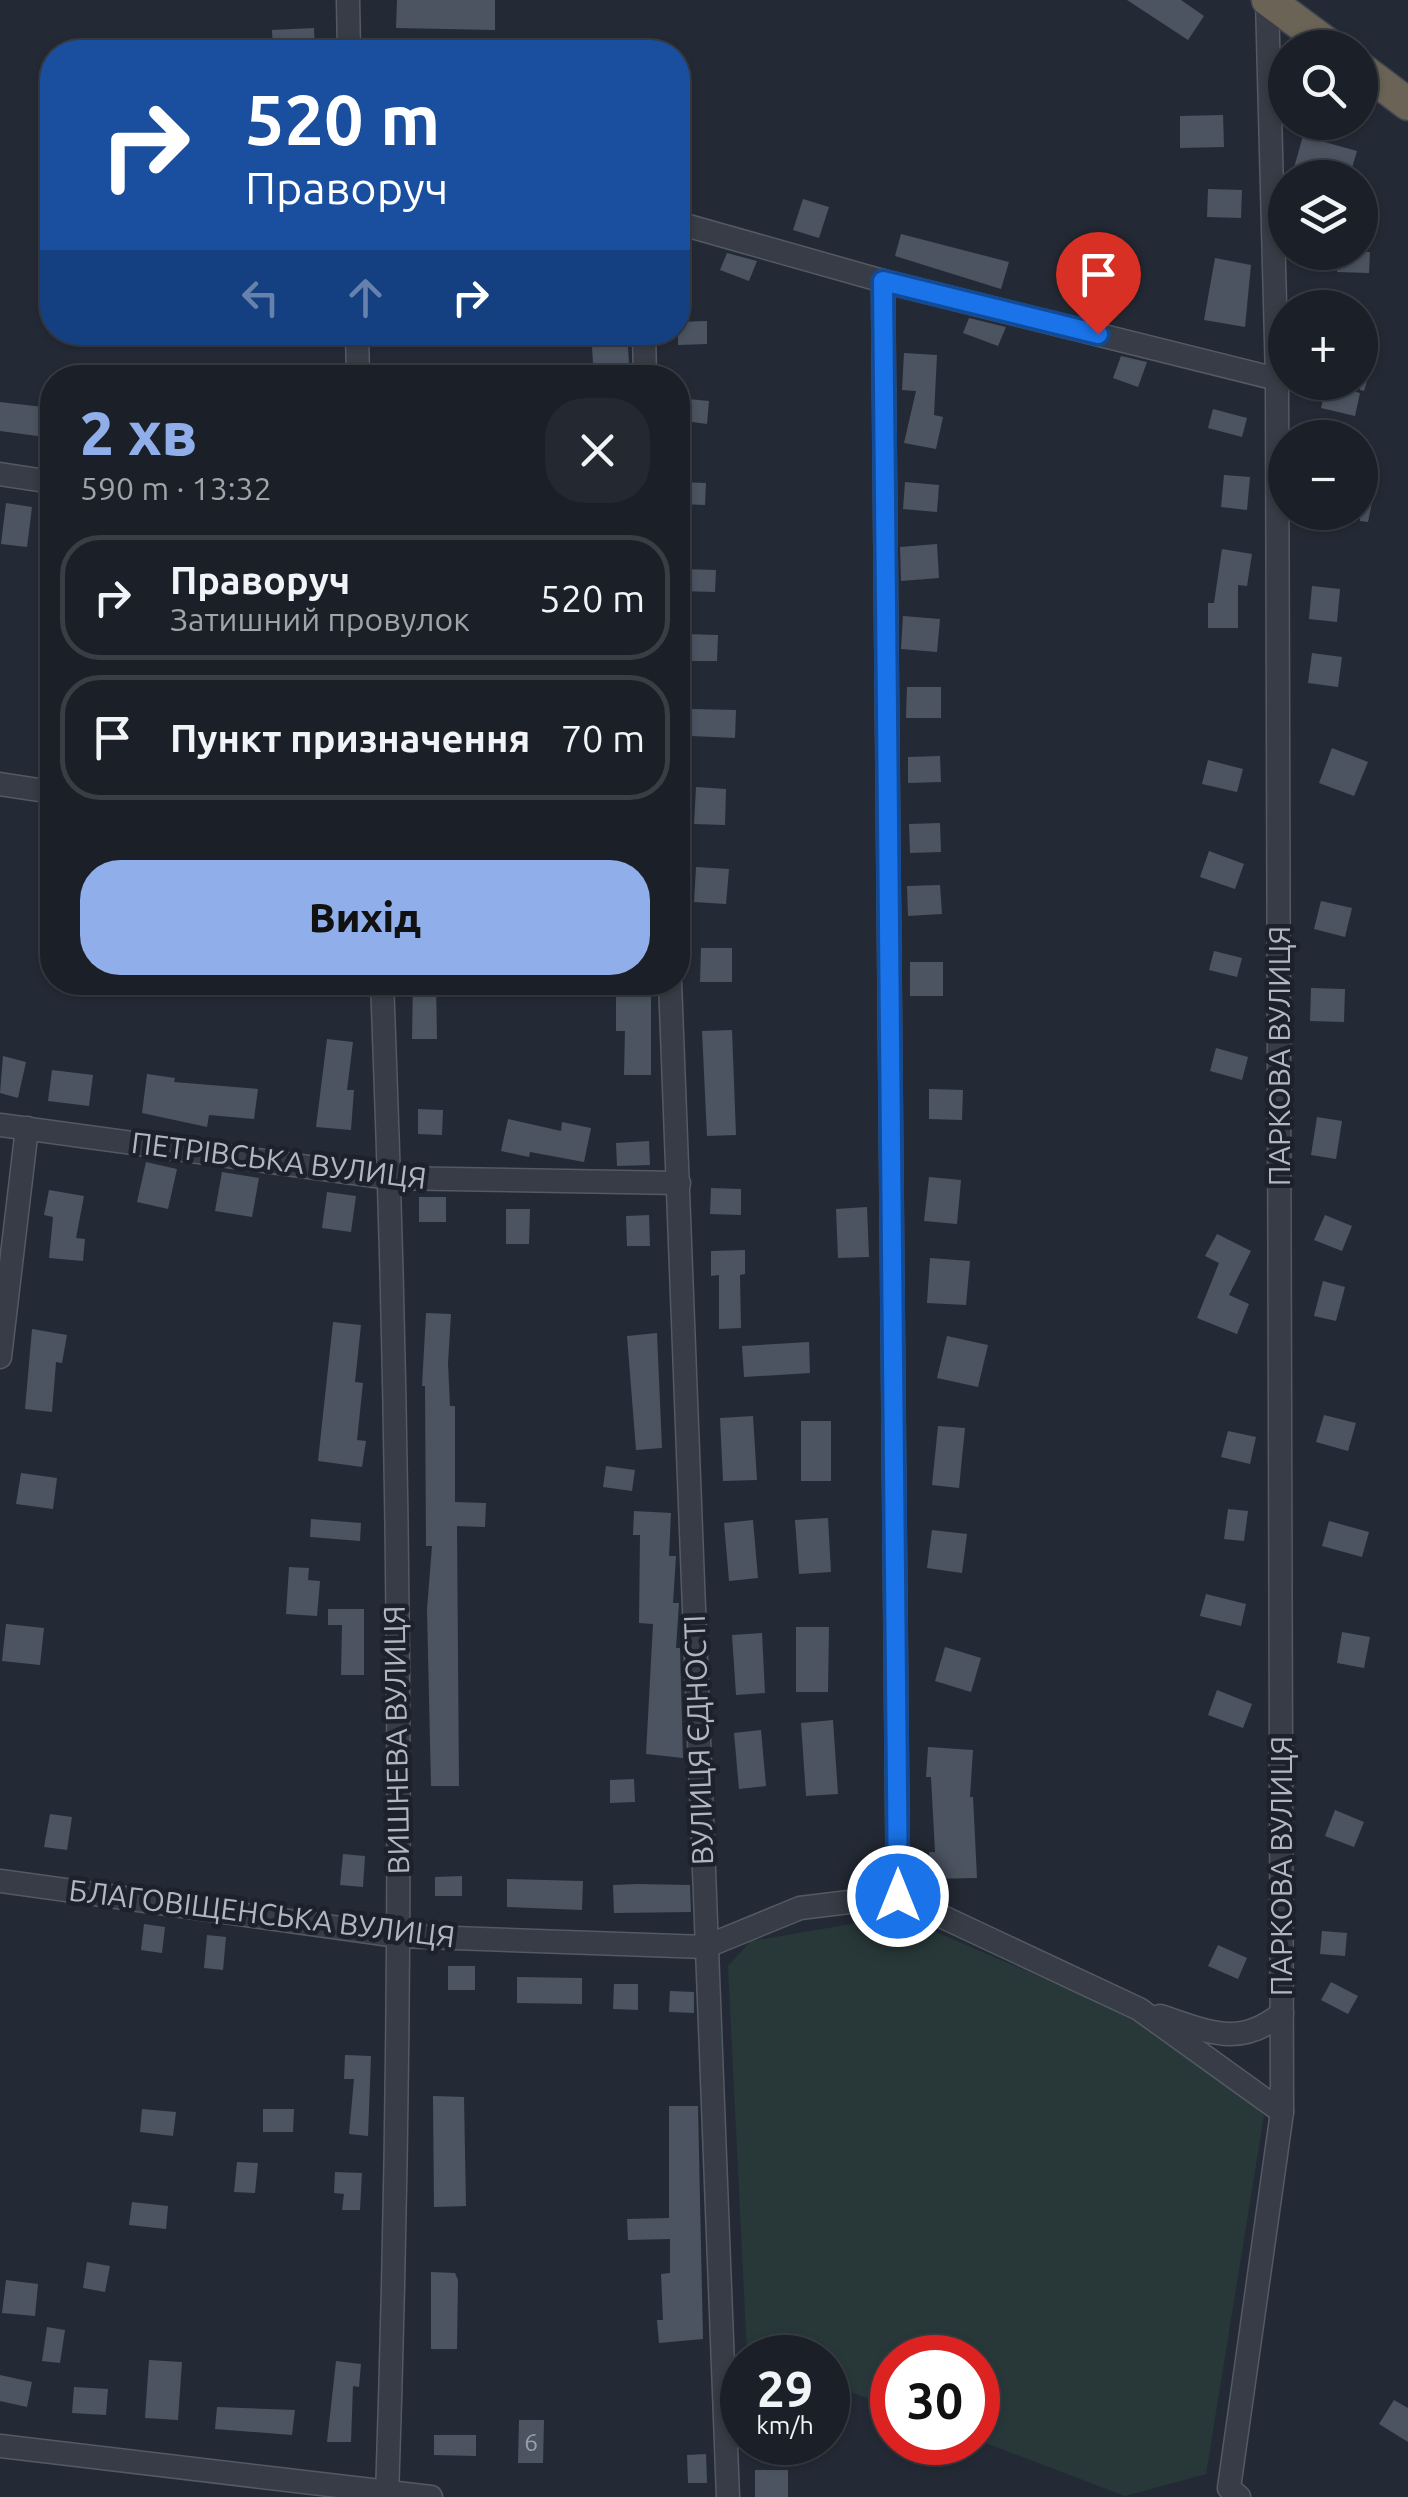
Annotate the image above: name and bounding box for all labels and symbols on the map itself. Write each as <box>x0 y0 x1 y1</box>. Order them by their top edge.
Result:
pin <box>1056 232 1141 335</box>
street label: ПАРКОВА ВУЛИЦЯ <box>1262 926 1296 1186</box>
street label: ПЕТРІВСЬКА ВУЛИЦЯ <box>130 1125 428 1195</box>
street label: ВИШНЕВА ВУЛИЦЯ <box>377 1605 415 1875</box>
street label: ВУЛИЦЯ ЄДНОСТІ <box>677 1614 719 1866</box>
street label: ПАРКОВА ВУЛИЦЯ <box>1264 1736 1298 1996</box>
position arrow <box>846 1844 950 1948</box>
street label: БЛАГОВІЩЕНСЬКА ВУЛИЦЯ <box>67 1872 457 1954</box>
speed limit sign: 30 <box>870 2335 1000 2465</box>
house number: 6 <box>524 2428 538 2456</box>

